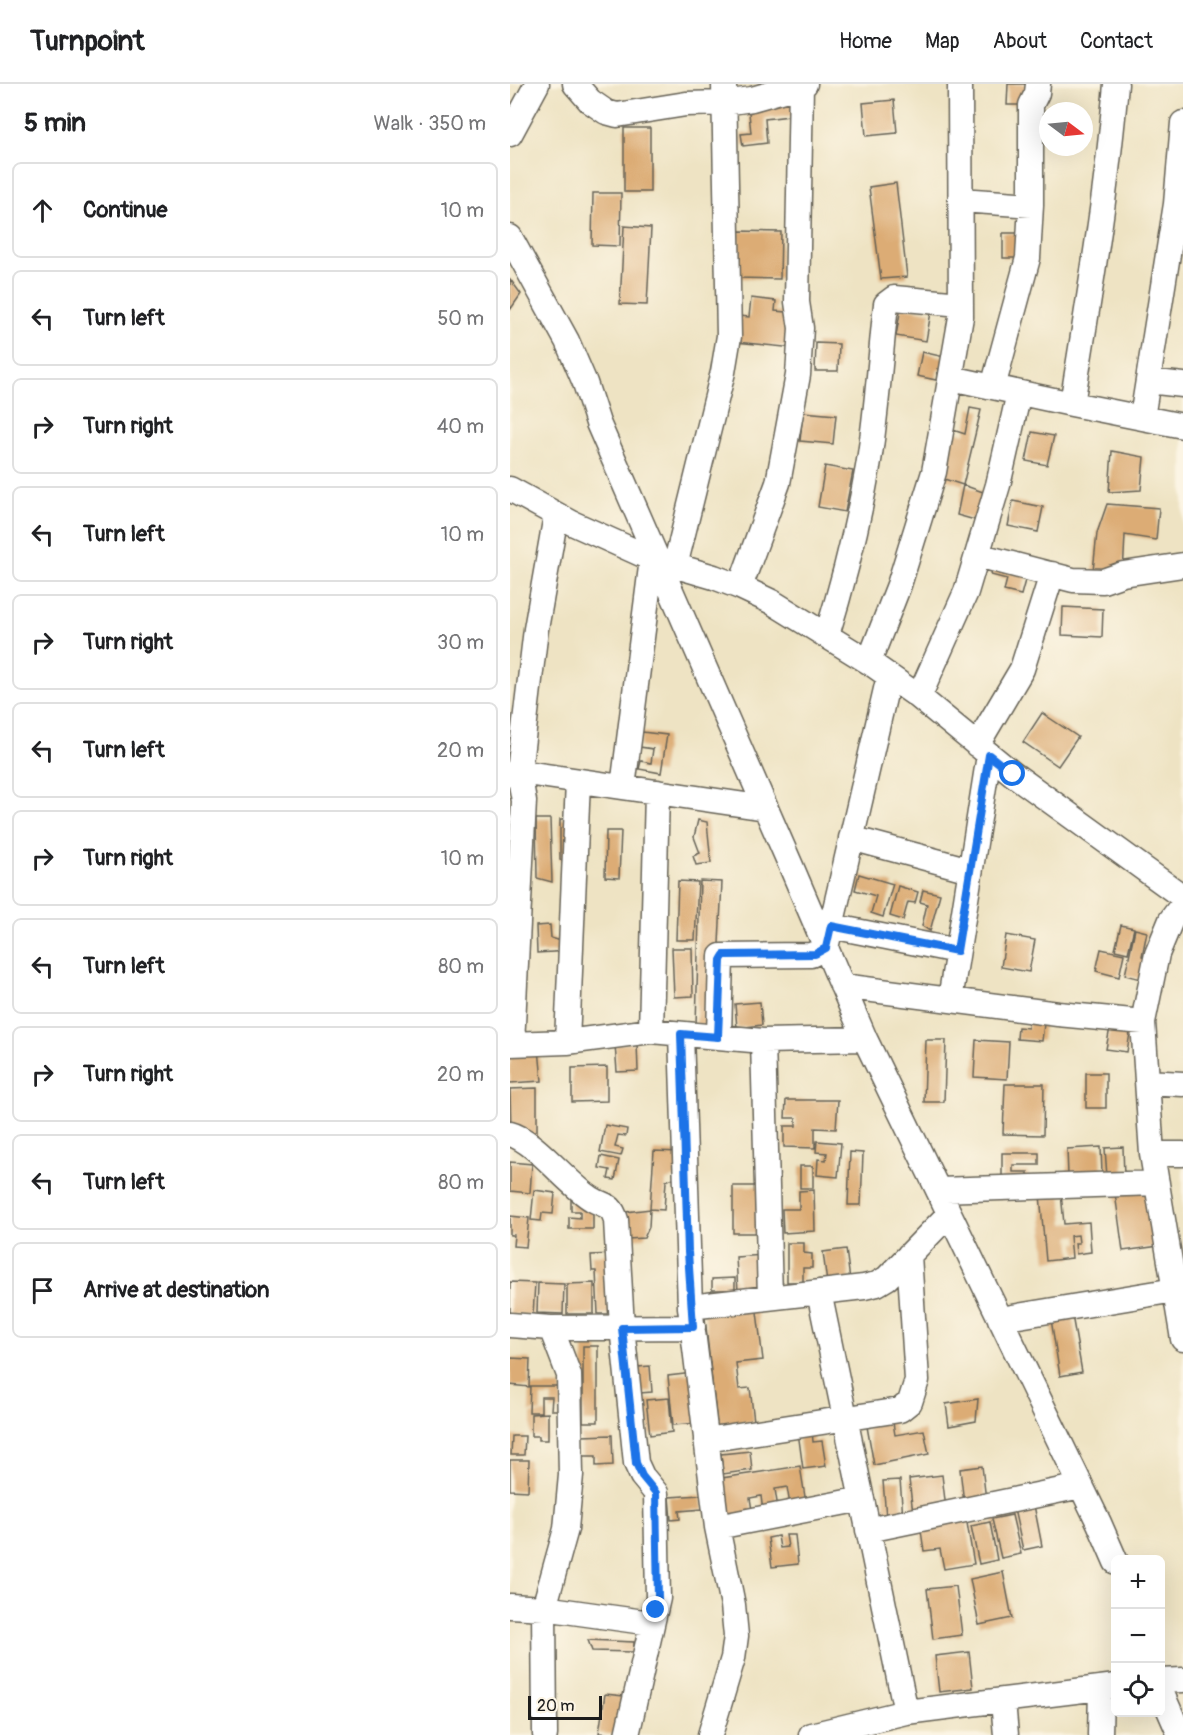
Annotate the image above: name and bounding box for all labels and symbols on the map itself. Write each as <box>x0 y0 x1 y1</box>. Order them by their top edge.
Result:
north arrow <box>1039 102 1093 156</box>
route start <box>999 760 1025 786</box>
route end <box>642 1596 668 1622</box>
scale bar <box>528 1693 602 1720</box>

